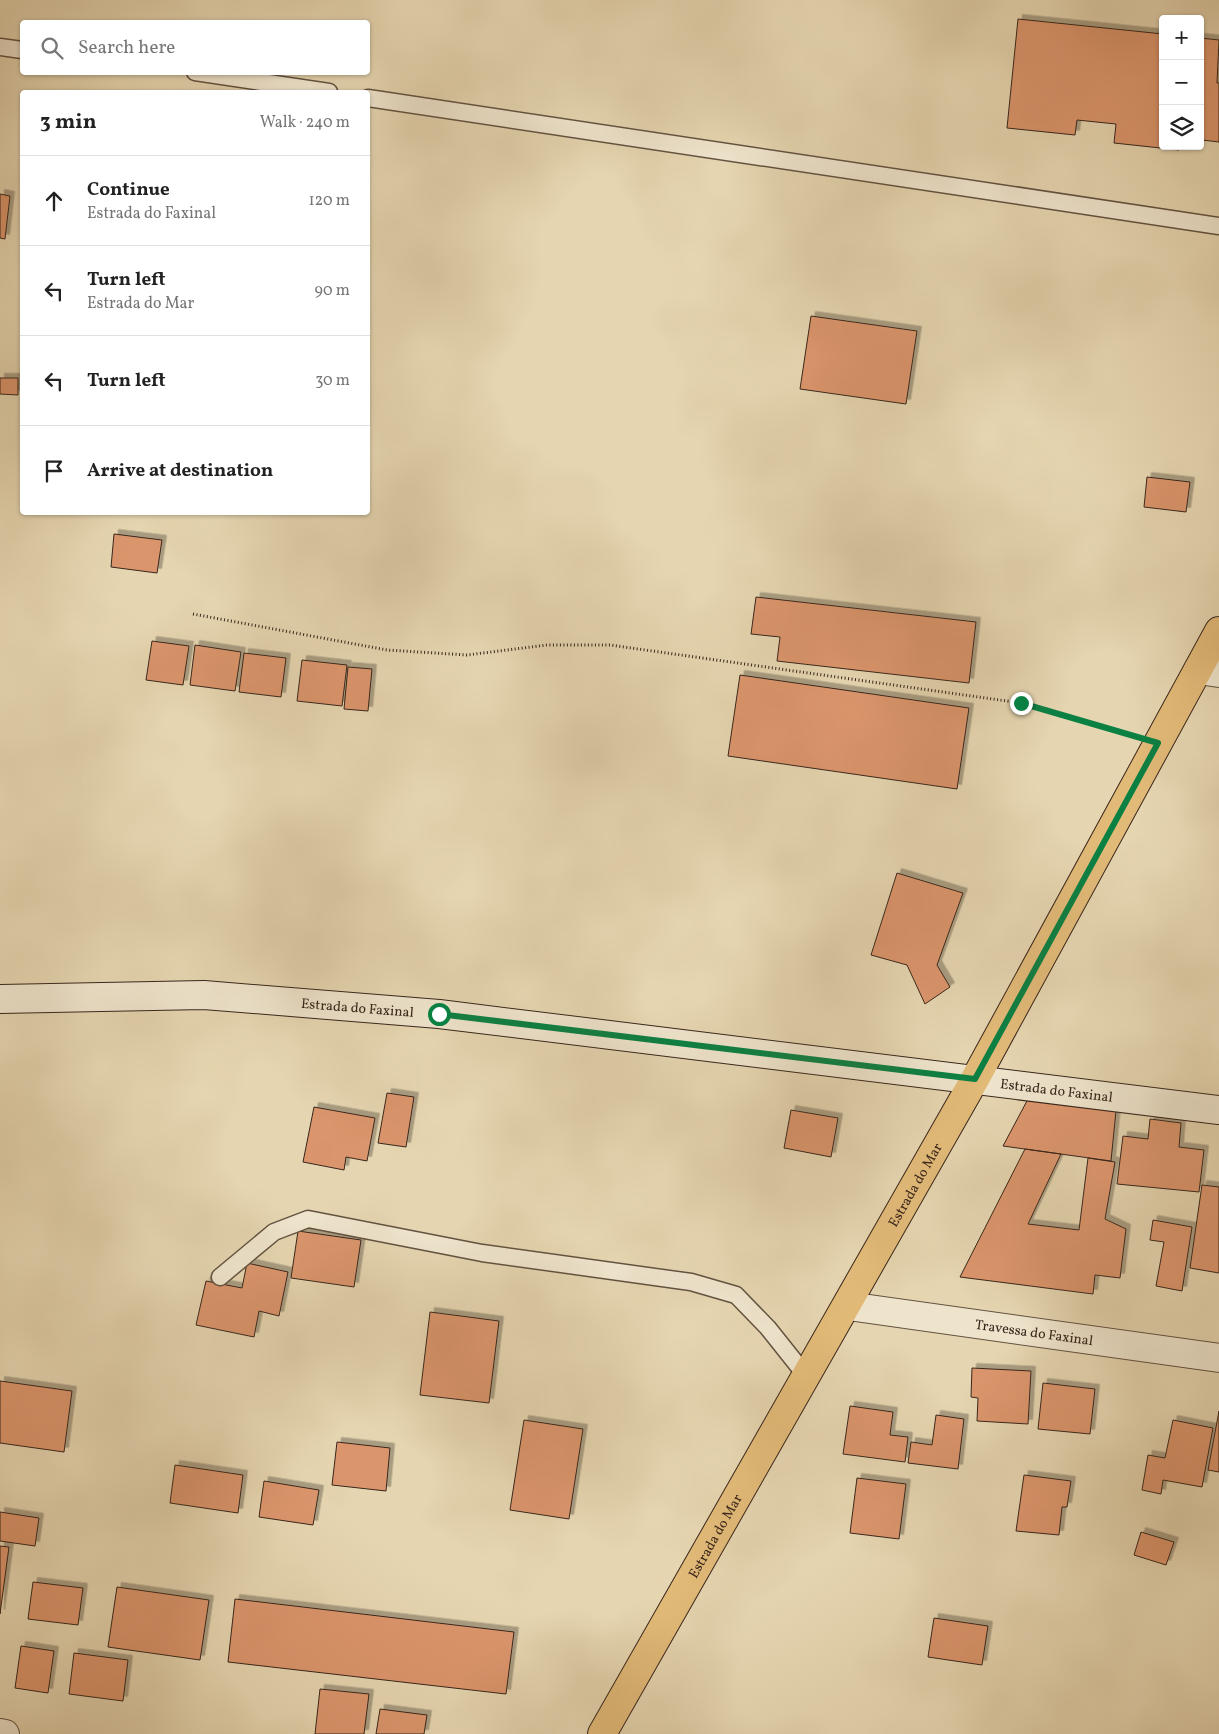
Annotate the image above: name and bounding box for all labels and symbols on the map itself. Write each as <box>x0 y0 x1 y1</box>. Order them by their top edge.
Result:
route end <box>1010 692 1033 715</box>
street label: Estrada do Faxinal <box>300 995 414 1023</box>
route start <box>428 1003 451 1026</box>
street label: Estrada do Faxinal <box>999 1075 1114 1108</box>
street label: Estrada do Mar <box>885 1140 948 1231</box>
street label: Travessa do Faxinal <box>974 1316 1094 1351</box>
street label: Estrada do Mar <box>685 1491 748 1582</box>

